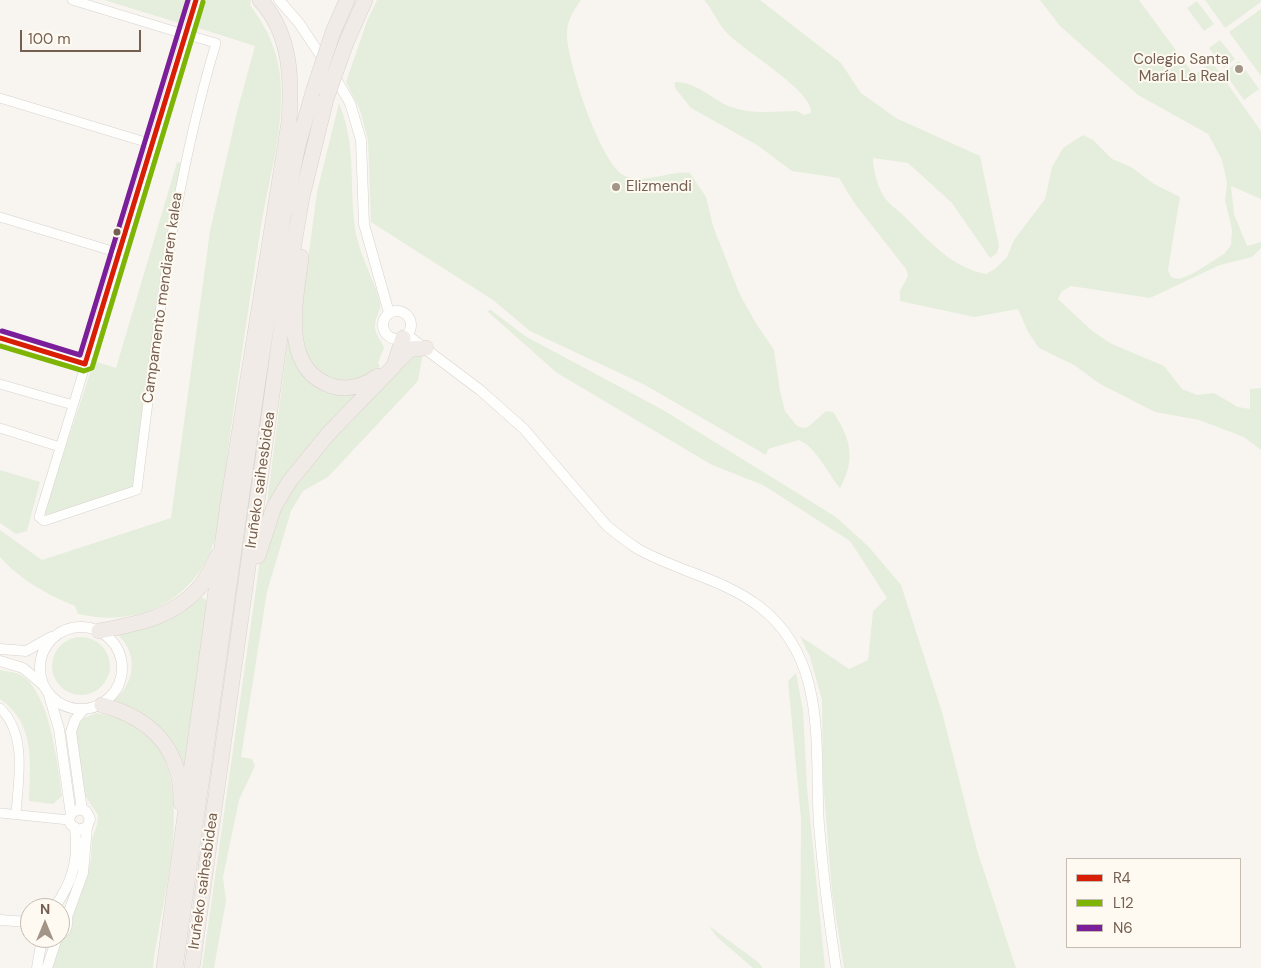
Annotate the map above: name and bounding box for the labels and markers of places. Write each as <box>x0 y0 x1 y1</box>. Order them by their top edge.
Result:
place label: Colegio Santa María La Real <box>1133 51 1229 86</box>
marker: Colegio Santa María La Real <box>1233 63 1245 75</box>
place label: Elizmendi <box>626 178 692 196</box>
marker: Elizmendi <box>610 181 622 193</box>
unlabelled marker <box>112 227 122 237</box>

